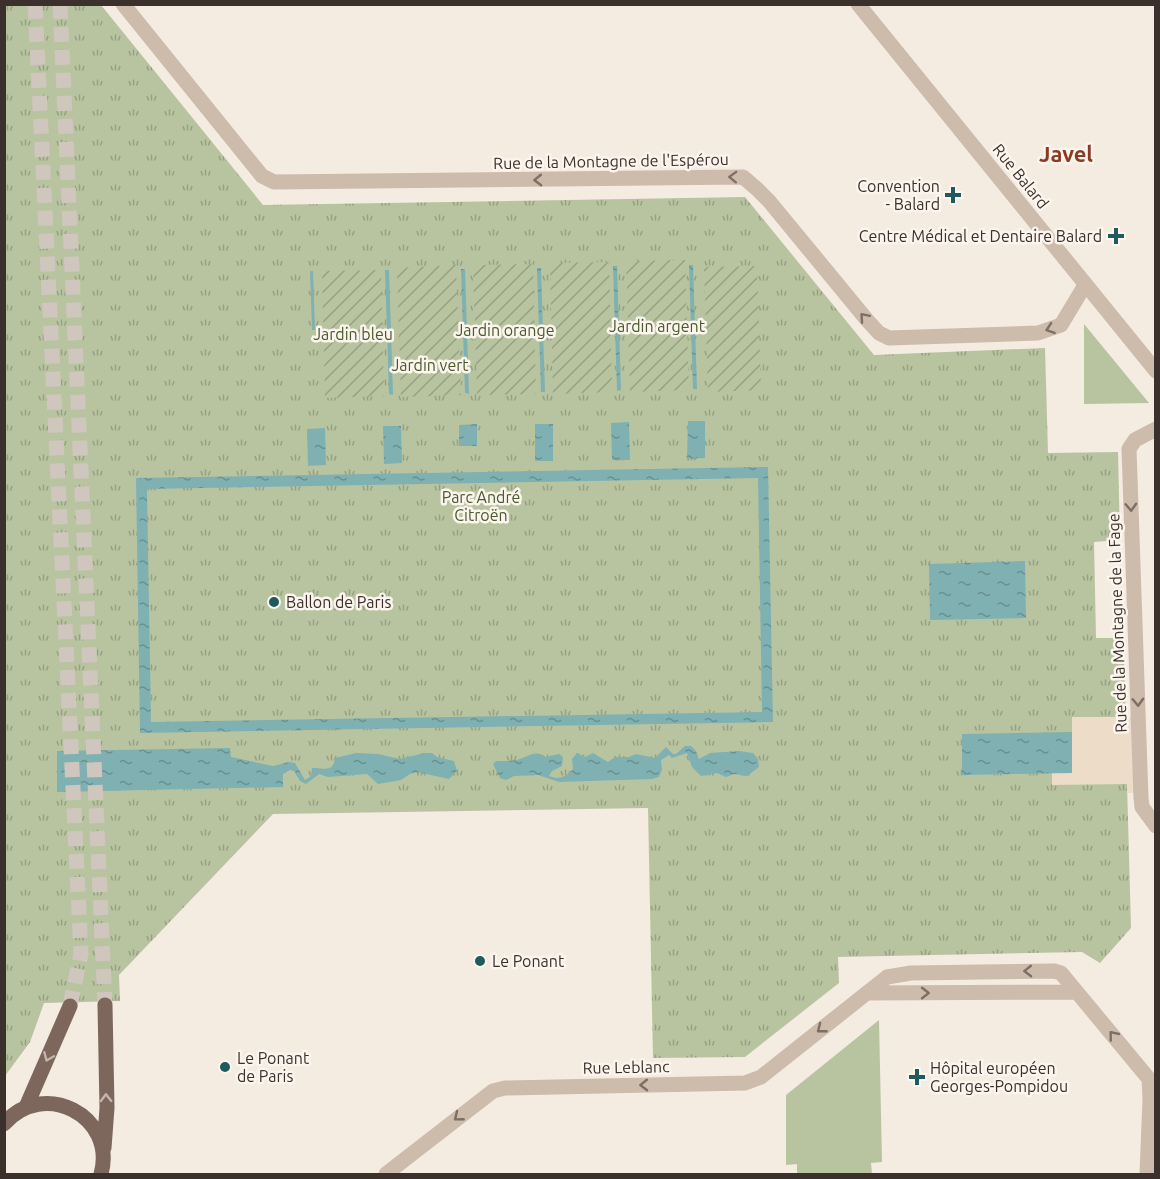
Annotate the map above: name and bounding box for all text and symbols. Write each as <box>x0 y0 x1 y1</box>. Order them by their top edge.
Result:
street label: Rue Balard <box>990 140 1052 212</box>
district label: Javel <box>1039 141 1093 166</box>
street label: Rue de la Montagne de l'Espérou <box>493 150 729 172</box>
one-way arrow <box>729 171 738 184</box>
one-way arrow <box>534 173 543 186</box>
place label: Convention - Balard <box>857 177 940 213</box>
marker: Convention - Balard <box>944 186 962 204</box>
place label: Centre Médical et Dentaire Balard <box>859 227 1102 245</box>
marker: Centre Médical et Dentaire Balard <box>1107 227 1125 245</box>
one-way arrow <box>860 313 871 324</box>
park label: Jardin argent <box>609 317 706 335</box>
park label: Jardin orange <box>456 321 555 339</box>
one-way arrow <box>1045 321 1056 334</box>
park label: Jardin bleu <box>313 325 393 343</box>
park label: Jardin vert <box>391 356 469 374</box>
park label: Parc André Citroën <box>442 488 520 524</box>
one-way arrow <box>1124 503 1137 512</box>
street label: Rue de la Montagne de la Fage <box>1104 513 1130 733</box>
place label: Ballon de Paris <box>286 593 391 611</box>
marker: Ballon de Paris <box>267 595 281 609</box>
one-way arrow <box>1131 698 1144 707</box>
place label: Le Ponant <box>492 952 565 970</box>
marker: Le Ponant <box>473 954 487 968</box>
one-way arrow <box>1023 965 1032 978</box>
one-way arrow <box>921 987 930 999</box>
one-way arrow <box>817 1022 828 1033</box>
one-way arrow <box>1109 1031 1120 1042</box>
place label: Le Ponant de Paris <box>237 1049 310 1085</box>
one-way arrow <box>43 1050 55 1061</box>
street label: Rue Leblanc <box>582 1057 670 1077</box>
place label: Hôpital européen Georges-Pompidou <box>930 1059 1068 1095</box>
marker: Le Ponant de Paris <box>218 1060 232 1074</box>
marker: Hôpital européen Georges-Pompidou <box>908 1068 926 1086</box>
one-way arrow <box>639 1079 648 1091</box>
one-way arrow <box>100 1094 113 1103</box>
one-way arrow <box>454 1110 465 1121</box>

